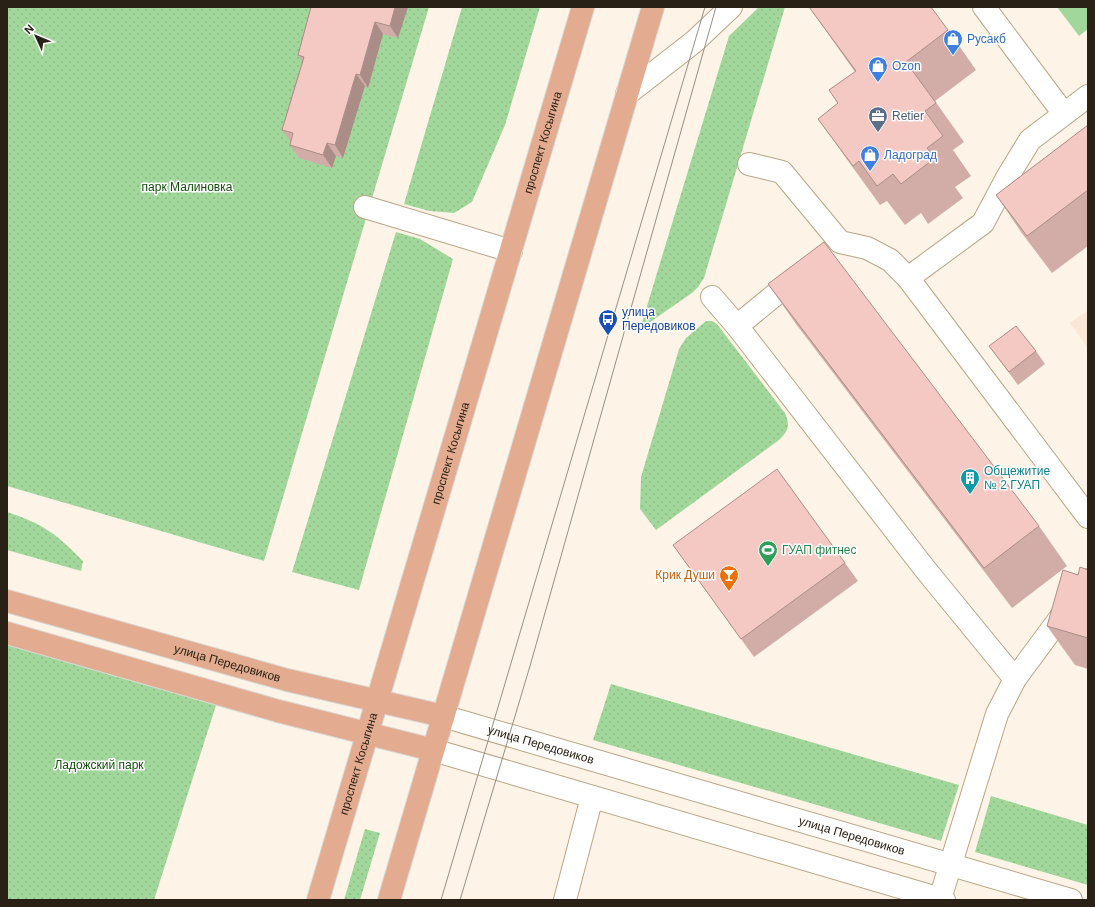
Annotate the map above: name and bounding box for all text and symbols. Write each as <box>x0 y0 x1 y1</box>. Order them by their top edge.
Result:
north arrow <box>16 16 56 56</box>
text: N <box>22 22 36 36</box>
shop icon: Русакб <box>942 28 964 56</box>
place label: Русакб <box>967 32 1006 46</box>
shop icon: Ozon <box>867 55 889 83</box>
place label: Ozon <box>892 59 921 73</box>
street label: проспект Косыгина <box>521 90 565 195</box>
office icon: Retier <box>867 105 889 133</box>
place label: Retier <box>892 109 924 123</box>
shop icon: Ладоград <box>859 144 881 172</box>
place label: Ладоград <box>884 148 937 162</box>
park label: парк Малиновка <box>142 180 233 194</box>
place label: улица Передовиков <box>622 305 696 333</box>
bus stop icon: улица Передовиков <box>597 308 619 336</box>
street label: проспект Косыгина <box>429 400 472 506</box>
place label: Общежитие № 2 ГУАП <box>984 464 1050 492</box>
building icon: Общежитие № 2 ГУАП <box>959 467 981 495</box>
sports icon: ГУАП фитнес <box>757 539 779 567</box>
place label: ГУАП фитнес <box>782 543 857 557</box>
bar icon: Крик Души <box>718 564 740 592</box>
place label: Крик Души <box>655 568 715 582</box>
street label: улица Передовиков <box>173 642 282 685</box>
street label: проспект Косыгина <box>337 711 380 817</box>
street label: улица Передовиков <box>486 722 596 767</box>
park label: Ладожский парк <box>54 758 144 772</box>
street label: улица Передовиков <box>797 814 907 858</box>

